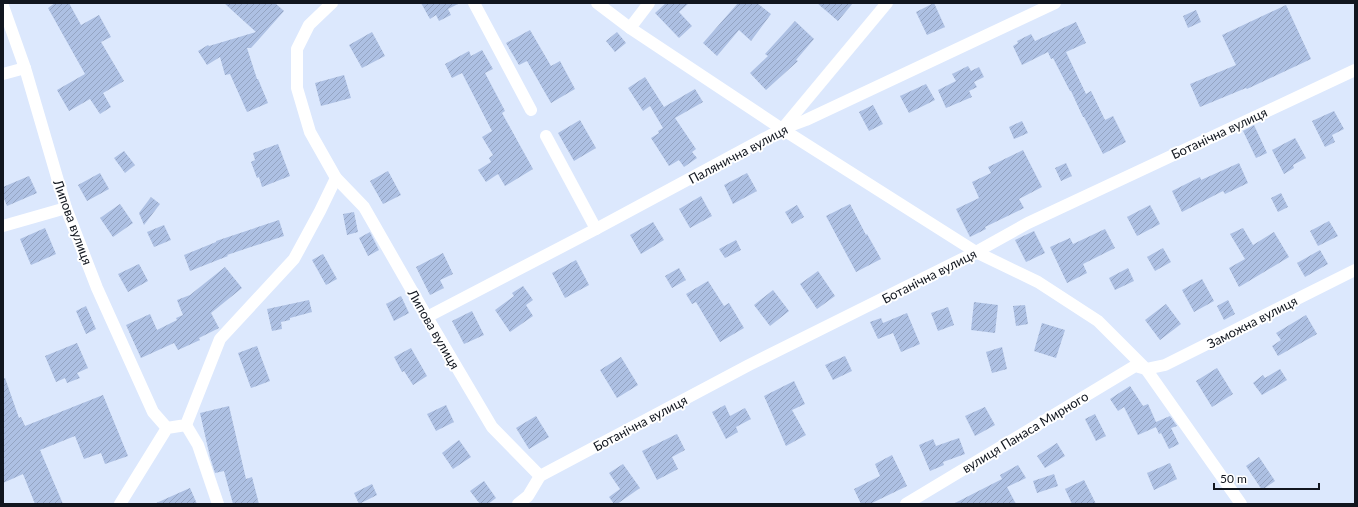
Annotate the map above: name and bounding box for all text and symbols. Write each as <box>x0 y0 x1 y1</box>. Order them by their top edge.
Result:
street label: Ботанічна вулиця <box>1168 104 1270 162</box>
street label: Палянична вулиця <box>686 121 790 187</box>
street label: Липова вулиця <box>50 176 96 267</box>
street label: Ботанічна вулиця <box>879 245 979 307</box>
street label: Липова вулиця <box>404 285 463 372</box>
street label: Заможна вулиця <box>1204 292 1300 352</box>
street label: вулиця Панаса Мирного <box>959 388 1091 476</box>
street label: Ботанічна вулиця <box>590 392 690 454</box>
scale bar <box>1214 465 1319 491</box>
text: 50 m <box>1220 471 1247 486</box>

